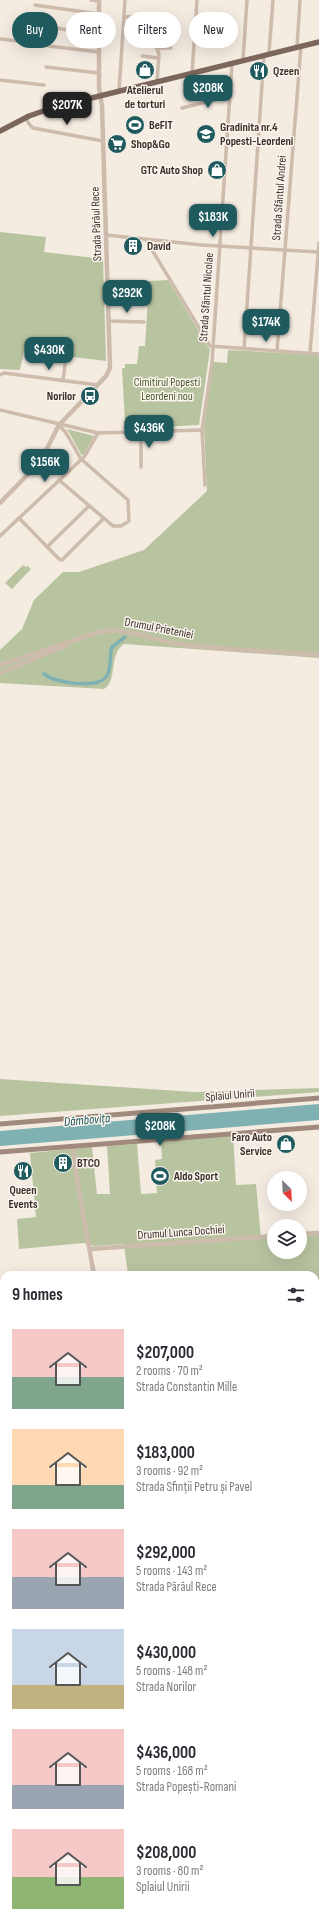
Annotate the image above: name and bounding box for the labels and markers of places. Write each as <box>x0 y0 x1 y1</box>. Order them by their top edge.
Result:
shop icon: Atelierul de torturi <box>134 59 156 81</box>
restaurant icon: Qzeen <box>248 60 270 82</box>
place label: Qzeen <box>273 64 299 79</box>
pin: $208K <box>180 75 236 109</box>
place label: Atelierul de torturi <box>125 83 165 112</box>
pin: $207K <box>39 92 95 126</box>
sports icon: BeFIT <box>124 114 146 136</box>
place label: BeFIT <box>149 118 173 133</box>
place label: Gradinita nr.4 Popesti-Leordeni <box>220 120 293 149</box>
school or university icon: Gradinita nr.4 Popesti-Leordeni <box>195 123 217 145</box>
supermarket icon: Shop&Go <box>106 133 128 155</box>
place label: Shop&Go <box>131 137 170 152</box>
shop icon: GTC Auto Shop <box>206 159 228 181</box>
place label: GTC Auto Shop <box>141 163 203 178</box>
pin: $183K <box>185 204 241 238</box>
building icon: David <box>122 235 144 257</box>
place label: David <box>147 239 171 254</box>
pin: $292K <box>99 280 155 314</box>
pin: $174K <box>238 309 294 343</box>
pin: $430K <box>21 337 77 371</box>
bus stop icon: Norilor <box>79 385 101 407</box>
place label: Norilor <box>47 389 76 404</box>
pin: $436K <box>121 415 177 449</box>
pin: $156K <box>17 449 73 483</box>
pin: $208K <box>132 1113 188 1147</box>
place label: Faro Auto Service <box>232 1130 272 1159</box>
shop icon: Faro Auto Service <box>275 1133 297 1155</box>
building icon: BTCO <box>52 1152 74 1174</box>
place label: BTCO <box>77 1156 100 1171</box>
restaurant icon: Queen Events <box>12 1160 34 1182</box>
sports icon: Aldo Sport <box>149 1165 171 1187</box>
place label: Aldo Sport <box>173 1169 218 1184</box>
place label: Queen Events <box>8 1183 38 1212</box>

